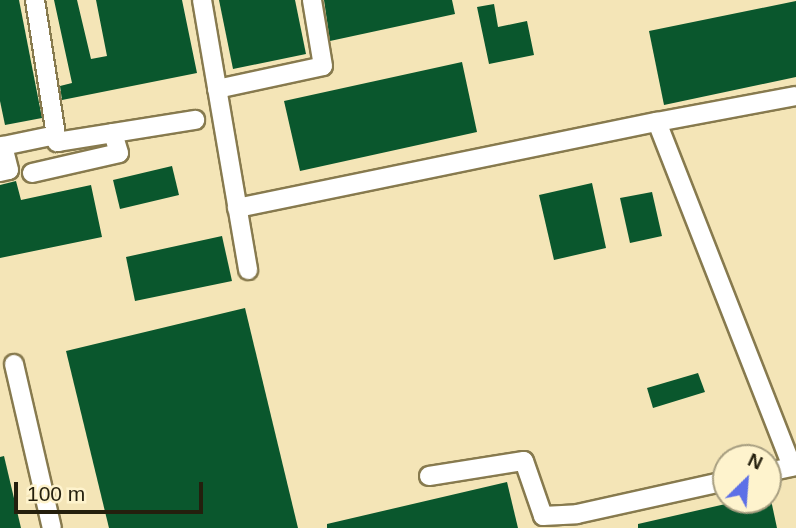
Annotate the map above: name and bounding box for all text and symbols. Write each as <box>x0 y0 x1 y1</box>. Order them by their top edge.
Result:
north arrow <box>712 444 782 514</box>
text: N <box>745 449 766 474</box>
scale bar <box>18 468 206 512</box>
text: 100 m <box>27 482 85 505</box>

